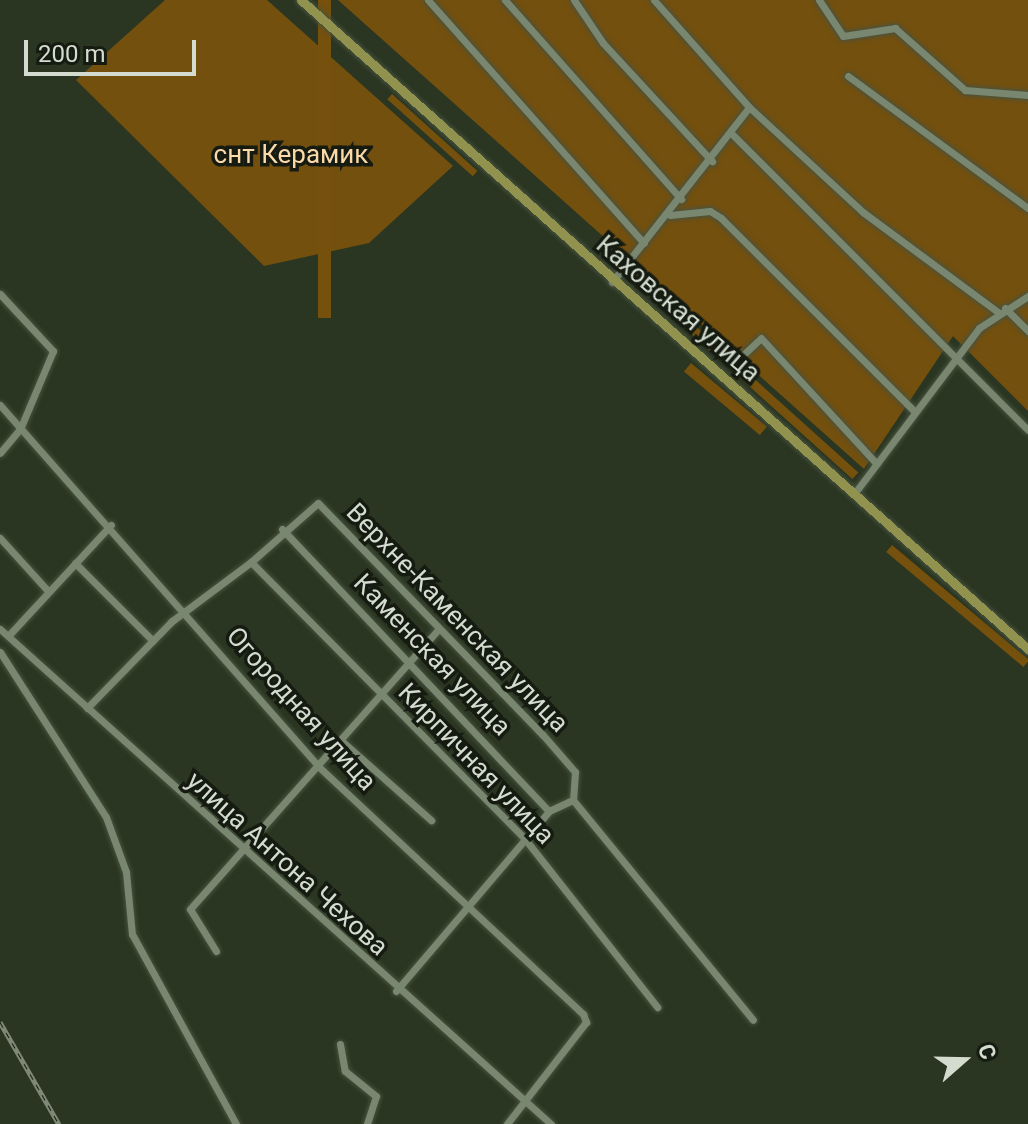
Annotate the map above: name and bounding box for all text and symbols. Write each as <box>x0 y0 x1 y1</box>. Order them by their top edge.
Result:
scale bar <box>28 24 200 74</box>
text: 200 m <box>38 40 105 68</box>
park label: снт Керамик <box>214 139 368 171</box>
street label: Каховская улица <box>590 229 766 389</box>
street label: Верхне-Каменская улица <box>339 497 575 739</box>
street label: Каменская улица <box>347 568 517 742</box>
street label: Огородная улица <box>220 621 382 797</box>
street label: Кирпичная улица <box>391 677 561 851</box>
street label: улица Антона Чехова <box>180 765 394 963</box>
north arrow <box>924 1020 1004 1100</box>
text: С <box>973 1041 1001 1063</box>

